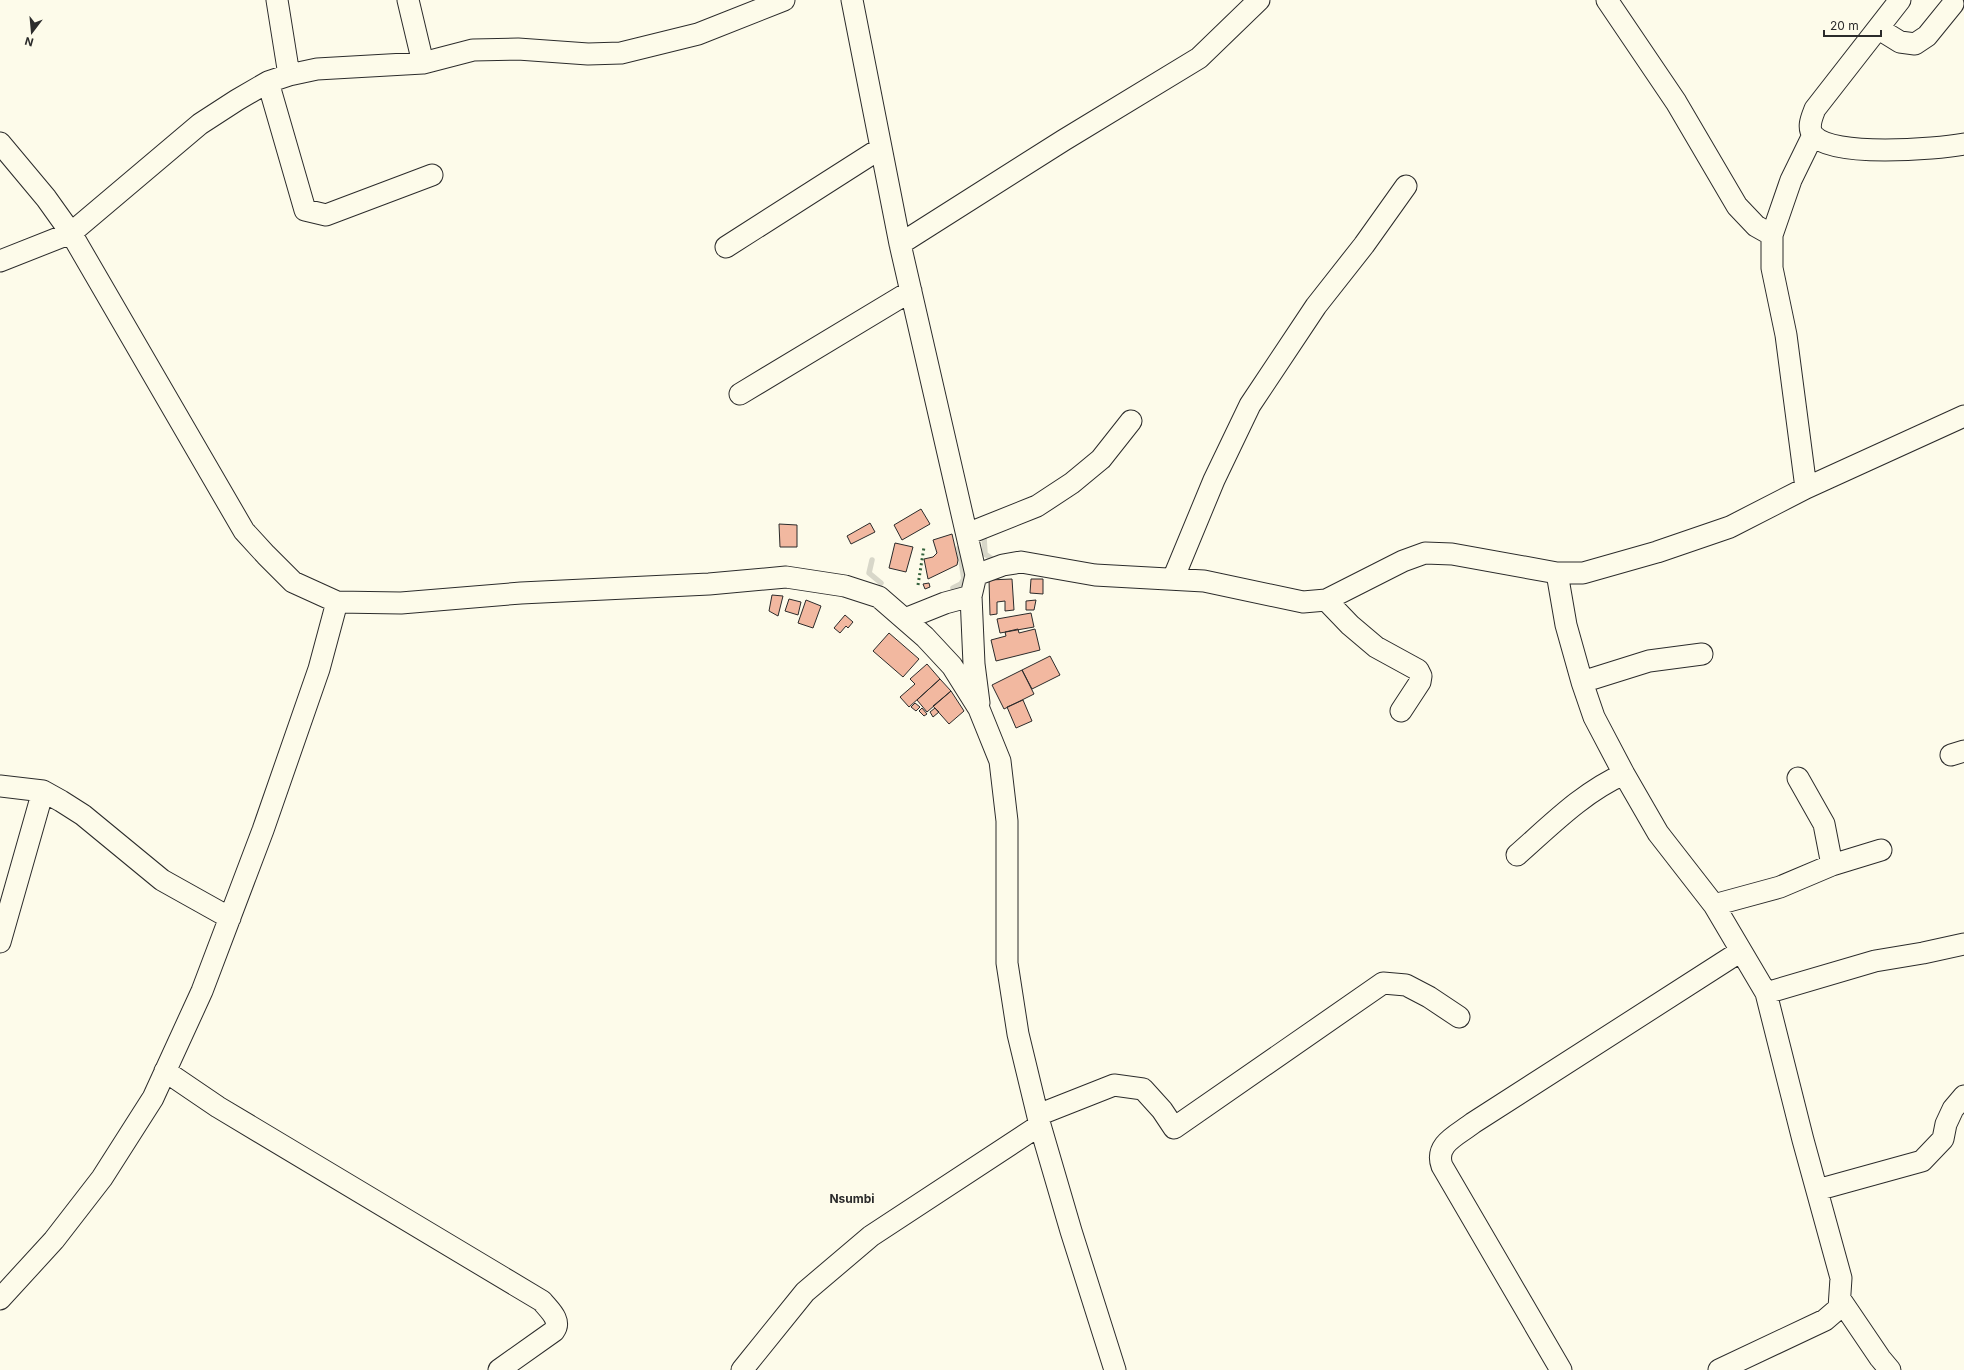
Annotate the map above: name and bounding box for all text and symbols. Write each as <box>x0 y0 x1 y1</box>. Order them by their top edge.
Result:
north arrow <box>12 12 52 52</box>
scale bar <box>1824 12 1881 38</box>
text: 20 m <box>1830 18 1859 33</box>
text: N <box>23 34 35 49</box>
district label: Nsumbi <box>829 1191 875 1206</box>

